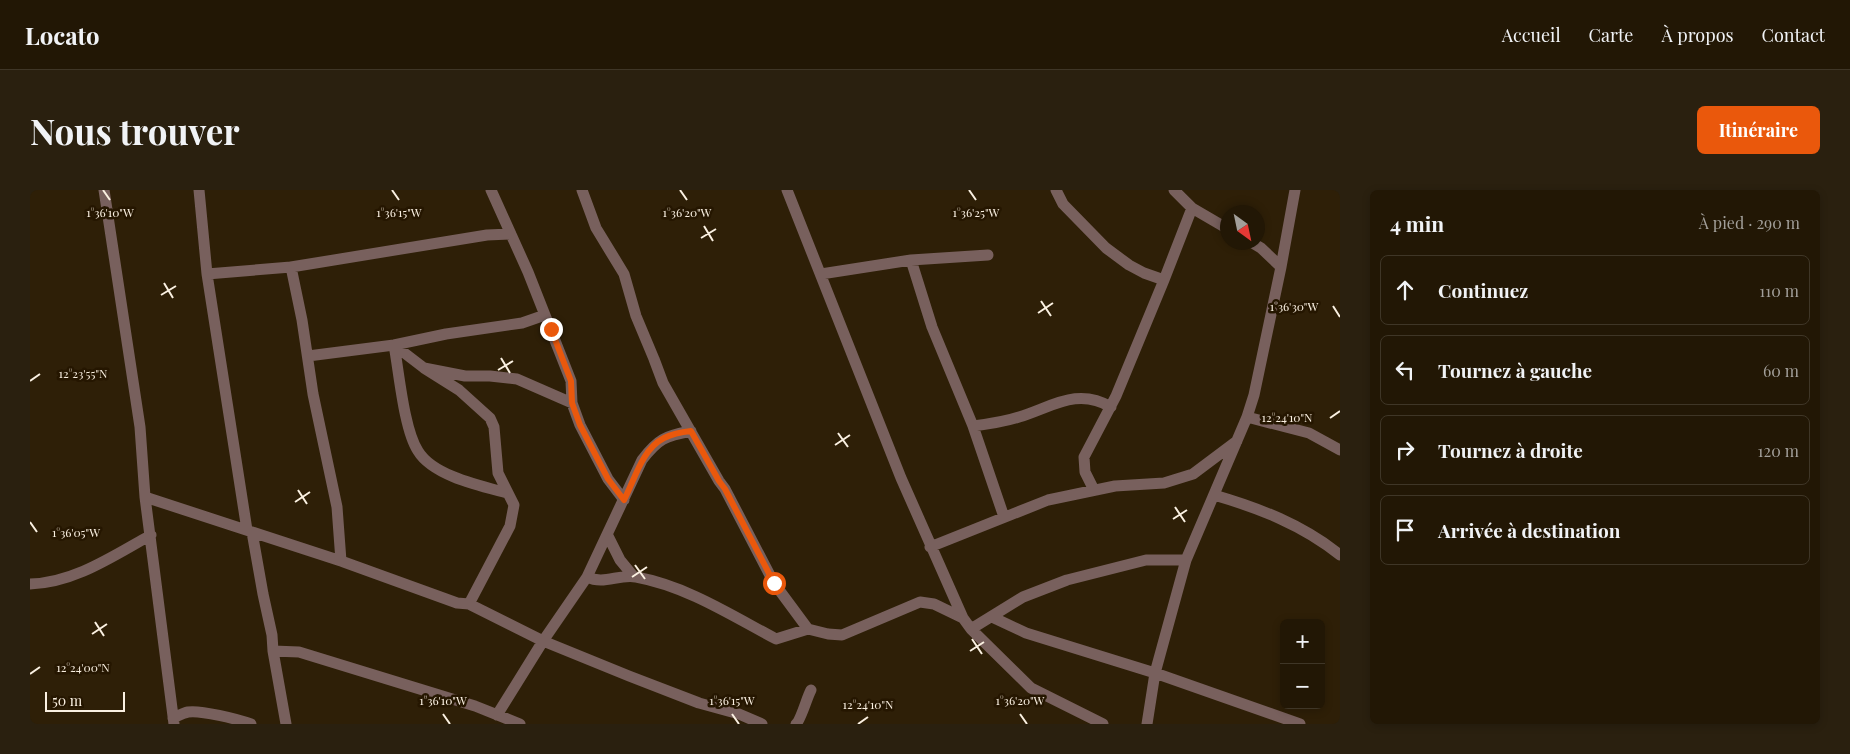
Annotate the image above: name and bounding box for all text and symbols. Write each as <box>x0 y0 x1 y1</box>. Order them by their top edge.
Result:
text: Locato <box>25 19 99 51</box>
text: Accueil <box>1502 23 1561 47</box>
text: Carte <box>1589 23 1633 47</box>
text: À propos <box>1661 23 1734 47</box>
text: Contact <box>1762 23 1825 47</box>
button: Itinéraire <box>1697 106 1820 154</box>
text: Nous trouver <box>30 107 240 154</box>
text: 1°36'10"W <box>86 204 134 220</box>
text: 1°36'15"W <box>376 204 422 220</box>
text: 1°36'20"W <box>663 204 712 220</box>
text: 1°36'25"W <box>953 204 1000 220</box>
north arrow <box>1220 205 1265 250</box>
text: 4 min <box>1390 209 1444 237</box>
text: À pied · 290 m <box>1699 212 1800 233</box>
icon: ahead <box>1391 276 1419 304</box>
text: Continuez <box>1438 277 1528 303</box>
text: 110 m <box>1759 280 1799 301</box>
text: 1°36'30"W <box>1270 298 1318 314</box>
route end <box>540 318 563 341</box>
icon: left <box>1391 356 1419 384</box>
text: Tournez à gauche <box>1438 357 1592 383</box>
text: 60 m <box>1763 360 1799 381</box>
text: 12°23'55"N <box>59 365 108 381</box>
text: 12°24'10"N <box>1262 409 1313 425</box>
icon: right <box>1391 436 1419 464</box>
text: Tournez à droite <box>1438 437 1583 463</box>
text: 120 m <box>1758 440 1799 461</box>
icon: arrive <box>1391 516 1419 544</box>
text: Arrivée à destination <box>1438 517 1620 543</box>
text: 1°36'05"W <box>52 524 100 540</box>
route start <box>763 572 786 595</box>
map controls <box>1280 619 1325 709</box>
button: + <box>1280 619 1325 664</box>
text: 12°24'00"N <box>56 659 110 675</box>
button: − <box>1280 664 1325 709</box>
scale bar <box>45 689 125 712</box>
text: 50 m <box>52 691 82 710</box>
text: 1°36'10"W <box>419 692 467 708</box>
text: 1°36'15"W <box>709 692 755 708</box>
text: 1°36'20"W <box>996 692 1045 708</box>
text: 12°24'10"N <box>843 696 894 712</box>

